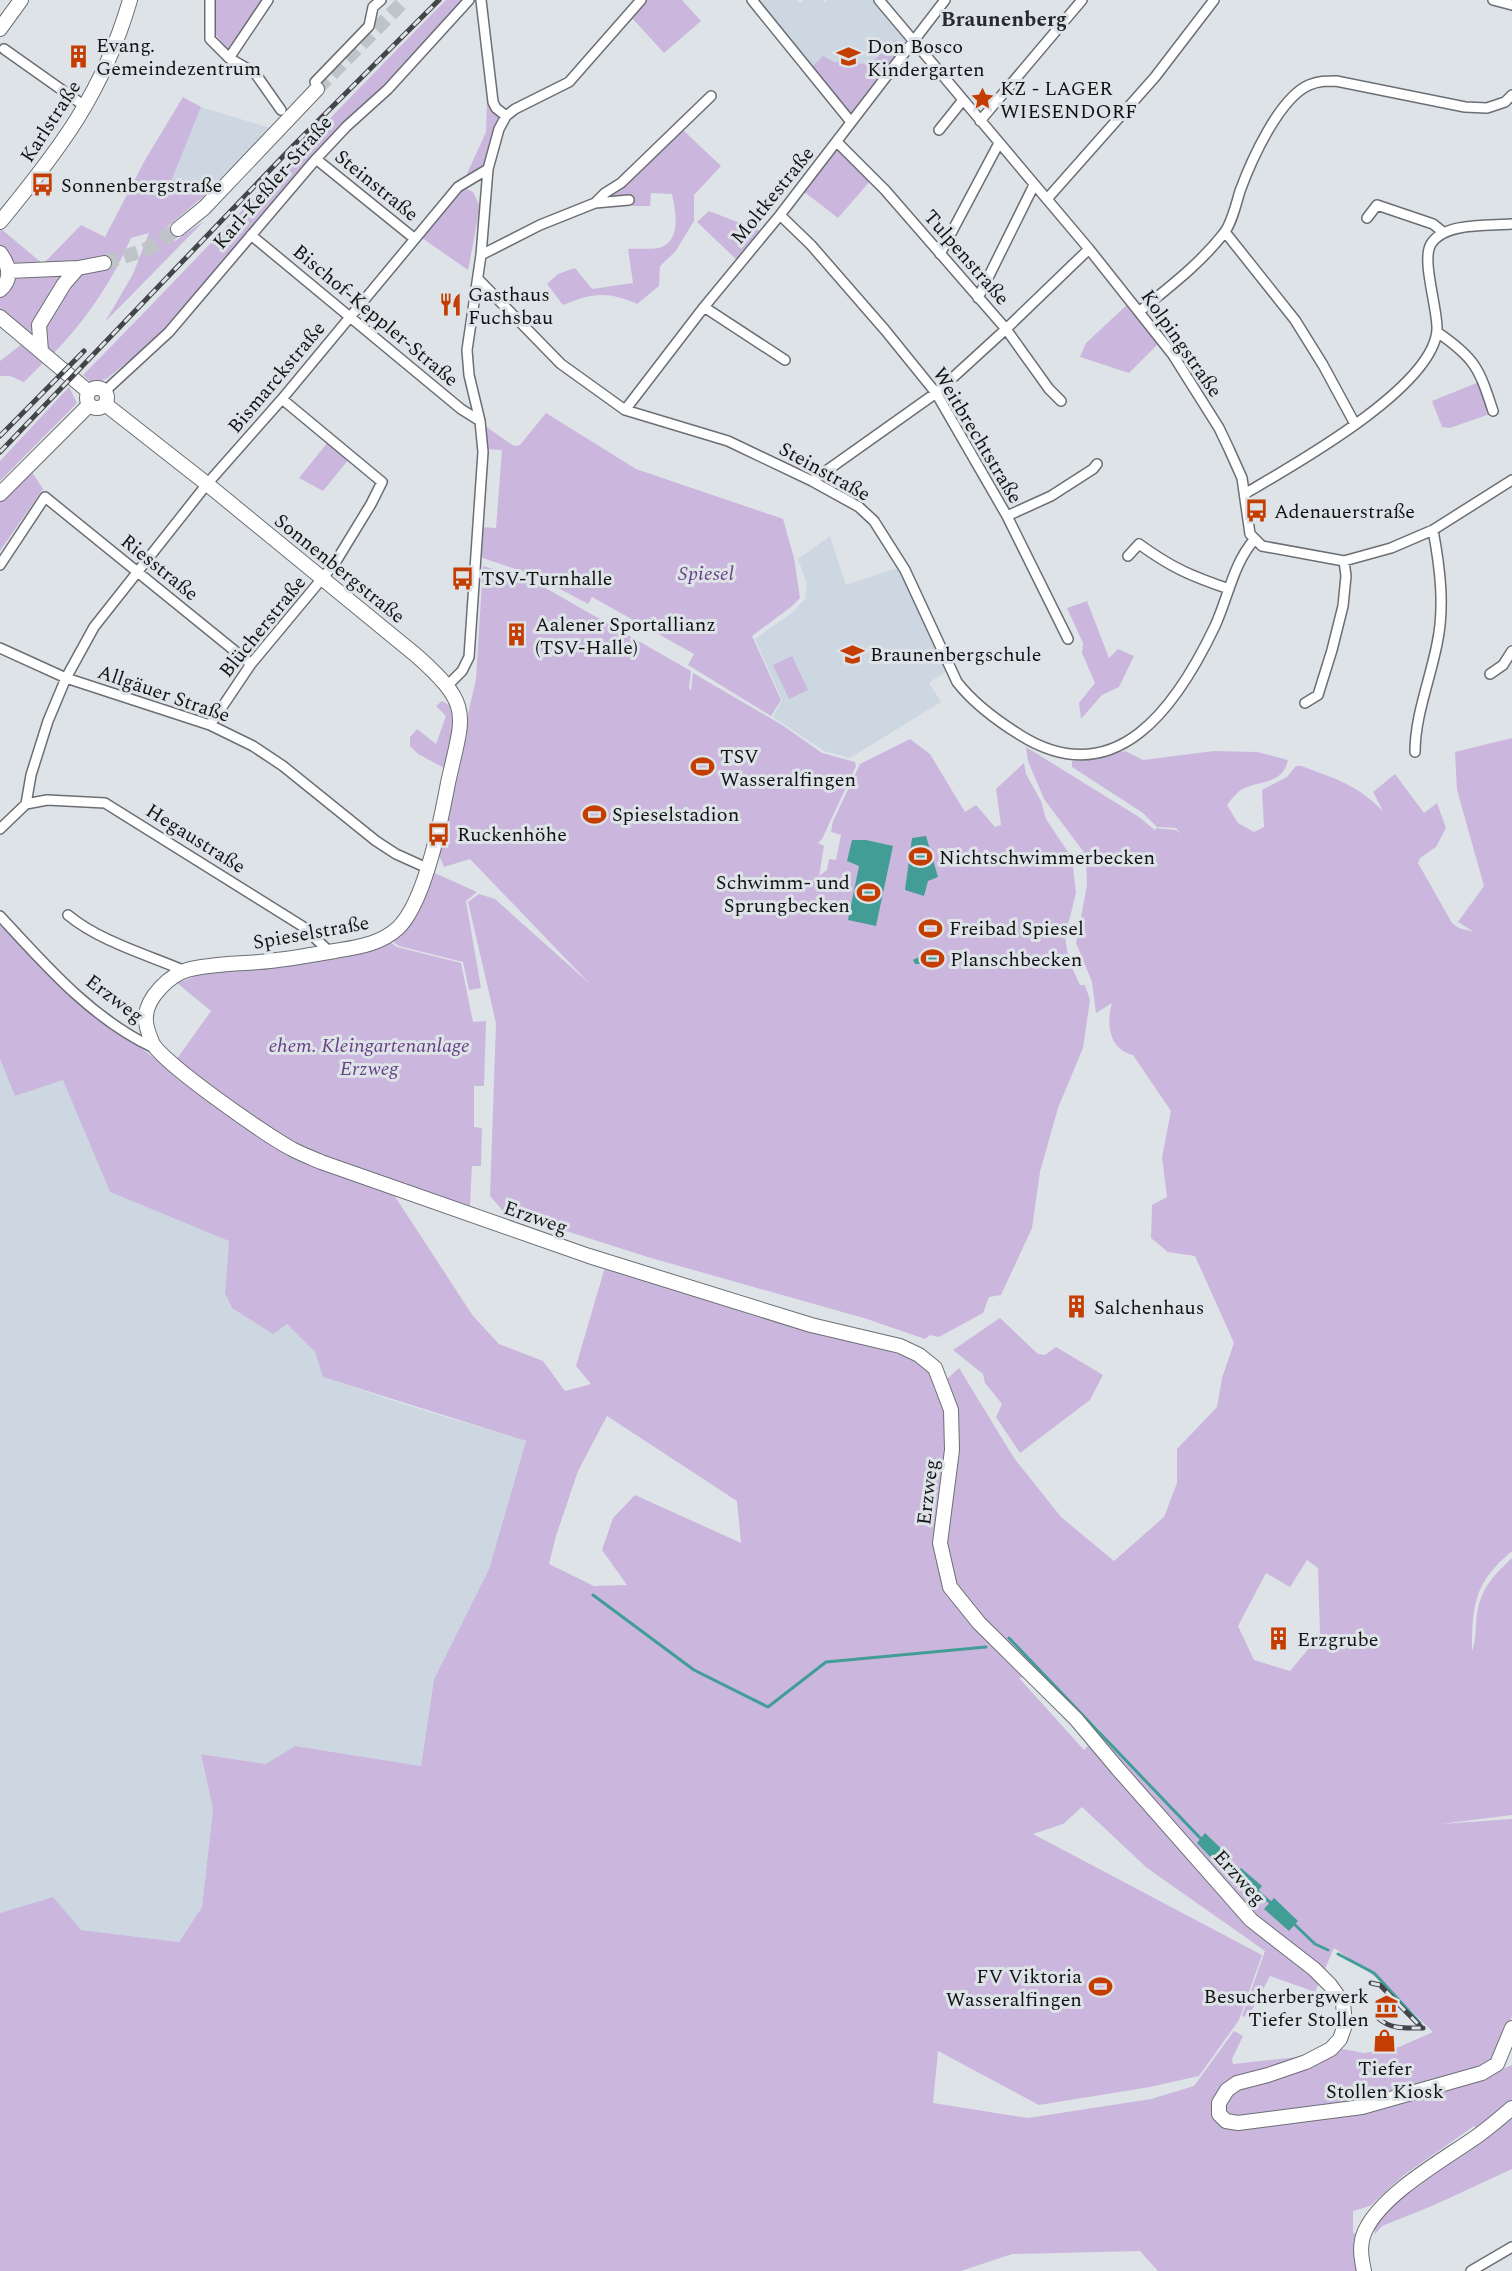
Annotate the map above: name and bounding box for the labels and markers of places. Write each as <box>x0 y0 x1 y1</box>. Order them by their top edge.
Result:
place label: Evang. Gemeindezentrum <box>96 31 261 84</box>
place label: Don Bosco Kindergarten <box>867 32 985 85</box>
building icon: Evang. Gemeindezentrum <box>65 43 91 69</box>
school or university icon: Don Bosco Kindergarten <box>836 44 862 70</box>
place label: KZ - LAGER WIESENDORF <box>1000 74 1137 127</box>
place icon: KZ - LAGER WIESENDORF <box>969 86 995 112</box>
place label: Sonnenbergstraße <box>61 171 222 201</box>
bus stop icon: Sonnenbergstraße <box>30 172 56 198</box>
place label: Gasthaus Fuchsbau <box>468 280 553 333</box>
restaurant icon: Gasthaus Fuchsbau <box>437 292 463 318</box>
place label: Adenauerstraße <box>1274 497 1415 527</box>
bus stop icon: Adenauerstraße <box>1243 498 1269 524</box>
place label: TSV-Turnhalle <box>481 564 613 594</box>
bus stop icon: TSV-Turnhalle <box>450 565 476 591</box>
place label: Aalener Sportallianz (TSV-Halle) <box>535 610 716 663</box>
building icon: Aalener Sportallianz (TSV-Halle) <box>504 622 530 648</box>
place label: Braunenbergschule <box>870 640 1041 670</box>
school or university icon: Braunenbergschule <box>839 641 865 667</box>
place label: TSV Wasseralfingen <box>720 742 856 795</box>
sports icon: TSV Wasseralfingen <box>689 754 715 780</box>
place label: Spieselstadion <box>612 800 739 830</box>
sports icon: Spieselstadion <box>581 801 607 827</box>
place label: Ruckenhöhe <box>457 820 567 850</box>
bus stop icon: Ruckenhöhe <box>426 821 452 847</box>
place label: Nichtschwimmerbecken <box>939 843 1155 873</box>
sports icon: Nichtschwimmerbecken <box>908 844 934 870</box>
place label: Schwimm- und Sprungbecken <box>716 868 850 921</box>
sports icon: Schwimm- und Sprungbecken <box>855 880 881 906</box>
place label: Freibad Spiesel <box>949 914 1084 944</box>
sports icon: Freibad Spiesel <box>918 915 944 941</box>
place label: Planschbecken <box>950 945 1082 975</box>
sports icon: Planschbecken <box>919 946 945 972</box>
place label: Salchenhaus <box>1094 1293 1204 1323</box>
building icon: Salchenhaus <box>1063 1294 1089 1320</box>
place label: Erzgrube <box>1297 1625 1378 1655</box>
building icon: Erzgrube <box>1266 1626 1292 1652</box>
place label: FV Viktoria Wasseralfingen <box>946 1962 1082 2015</box>
sports icon: FV Viktoria Wasseralfingen <box>1087 1974 1113 2000</box>
place label: Besucherbergwerk Tiefer Stollen <box>1204 1982 1369 2035</box>
museum icon: Besucherbergwerk Tiefer Stollen <box>1374 1994 1400 2020</box>
shop icon: Tiefer Stollen Kiosk <box>1372 2028 1398 2054</box>
place label: Tiefer Stollen Kiosk <box>1326 2054 1444 2107</box>

